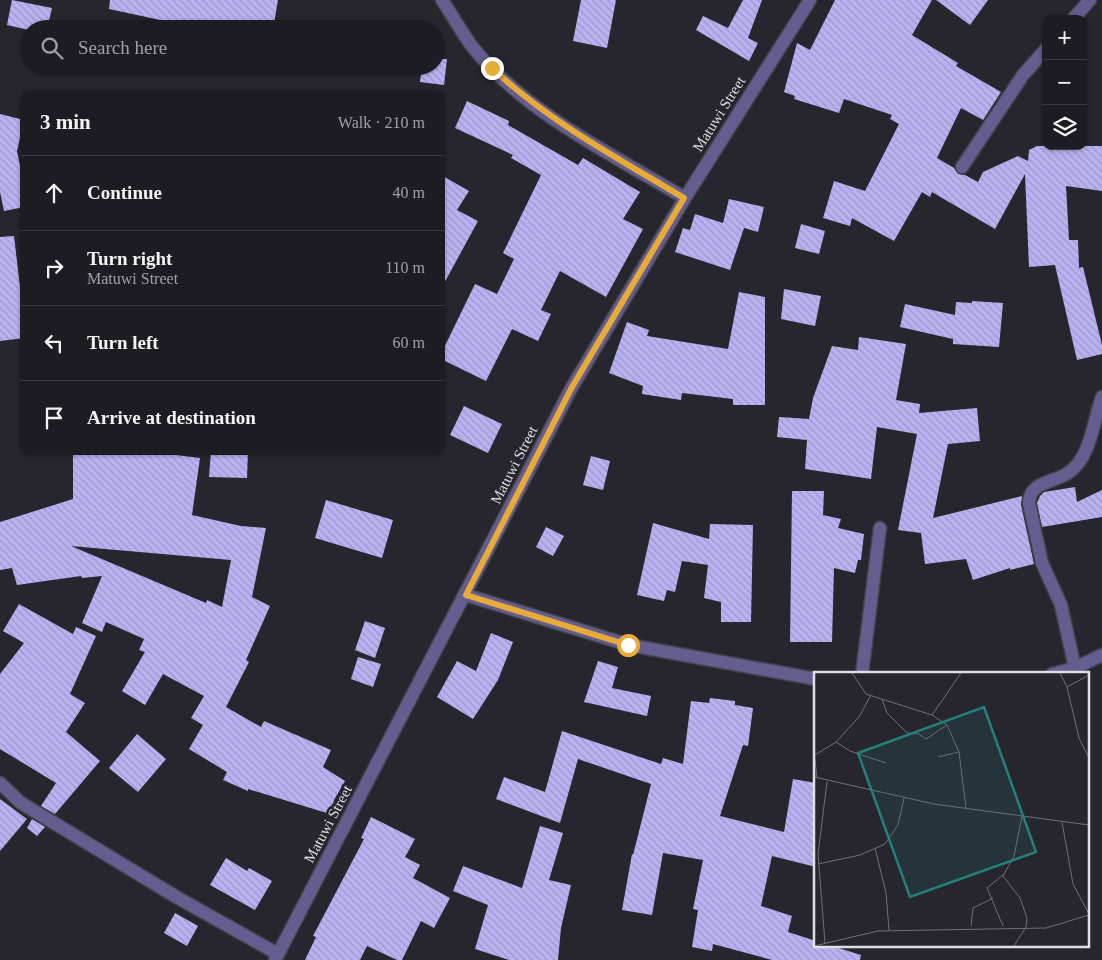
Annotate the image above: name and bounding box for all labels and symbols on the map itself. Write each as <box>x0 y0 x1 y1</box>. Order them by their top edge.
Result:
route end <box>481 57 504 80</box>
street label: Matuwi Street <box>690 73 749 154</box>
street label: Matuwi Street <box>487 423 541 507</box>
route start <box>617 634 640 657</box>
inset map <box>814 672 1090 948</box>
street label: Matuwi Street <box>301 782 355 865</box>

